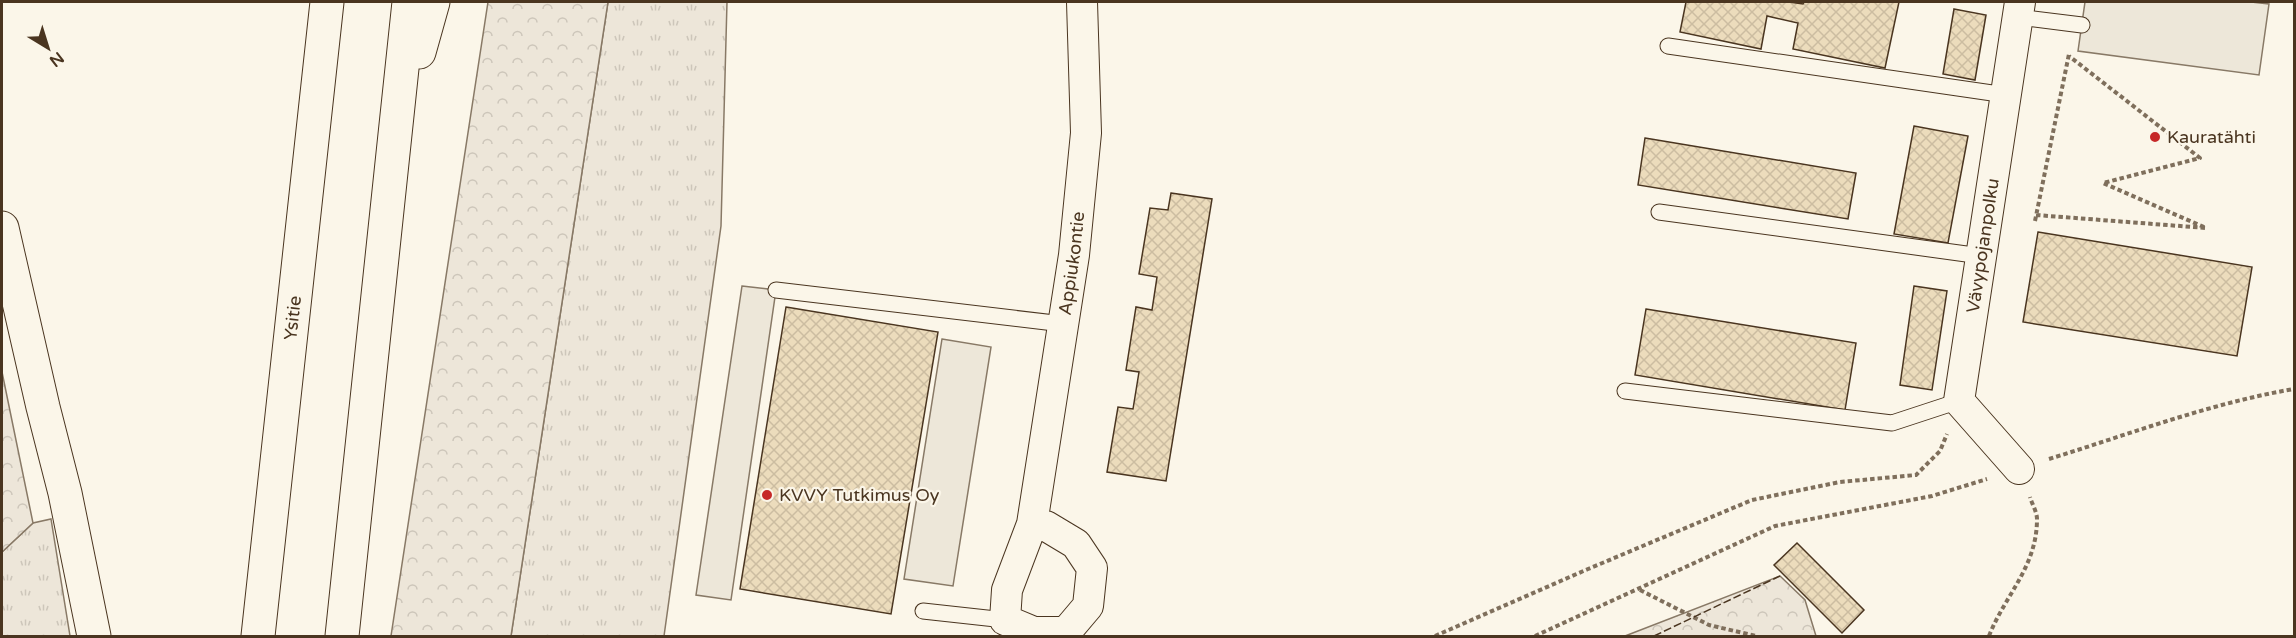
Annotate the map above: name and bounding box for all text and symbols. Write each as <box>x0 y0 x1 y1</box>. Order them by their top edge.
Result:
north arrow <box>18 18 78 78</box>
text: N <box>45 47 68 71</box>
place label: Kauratähti <box>2167 126 2256 148</box>
marker: Kauratähti <box>2148 130 2162 144</box>
street label: Vävypojanpolku <box>1962 176 2004 315</box>
street label: Appiukontie <box>1054 210 1089 317</box>
street label: Ysitie <box>279 294 306 341</box>
place label: KVVY Tutkimus Oy <box>779 484 940 506</box>
marker: KVVY Tutkimus Oy <box>760 488 774 502</box>

